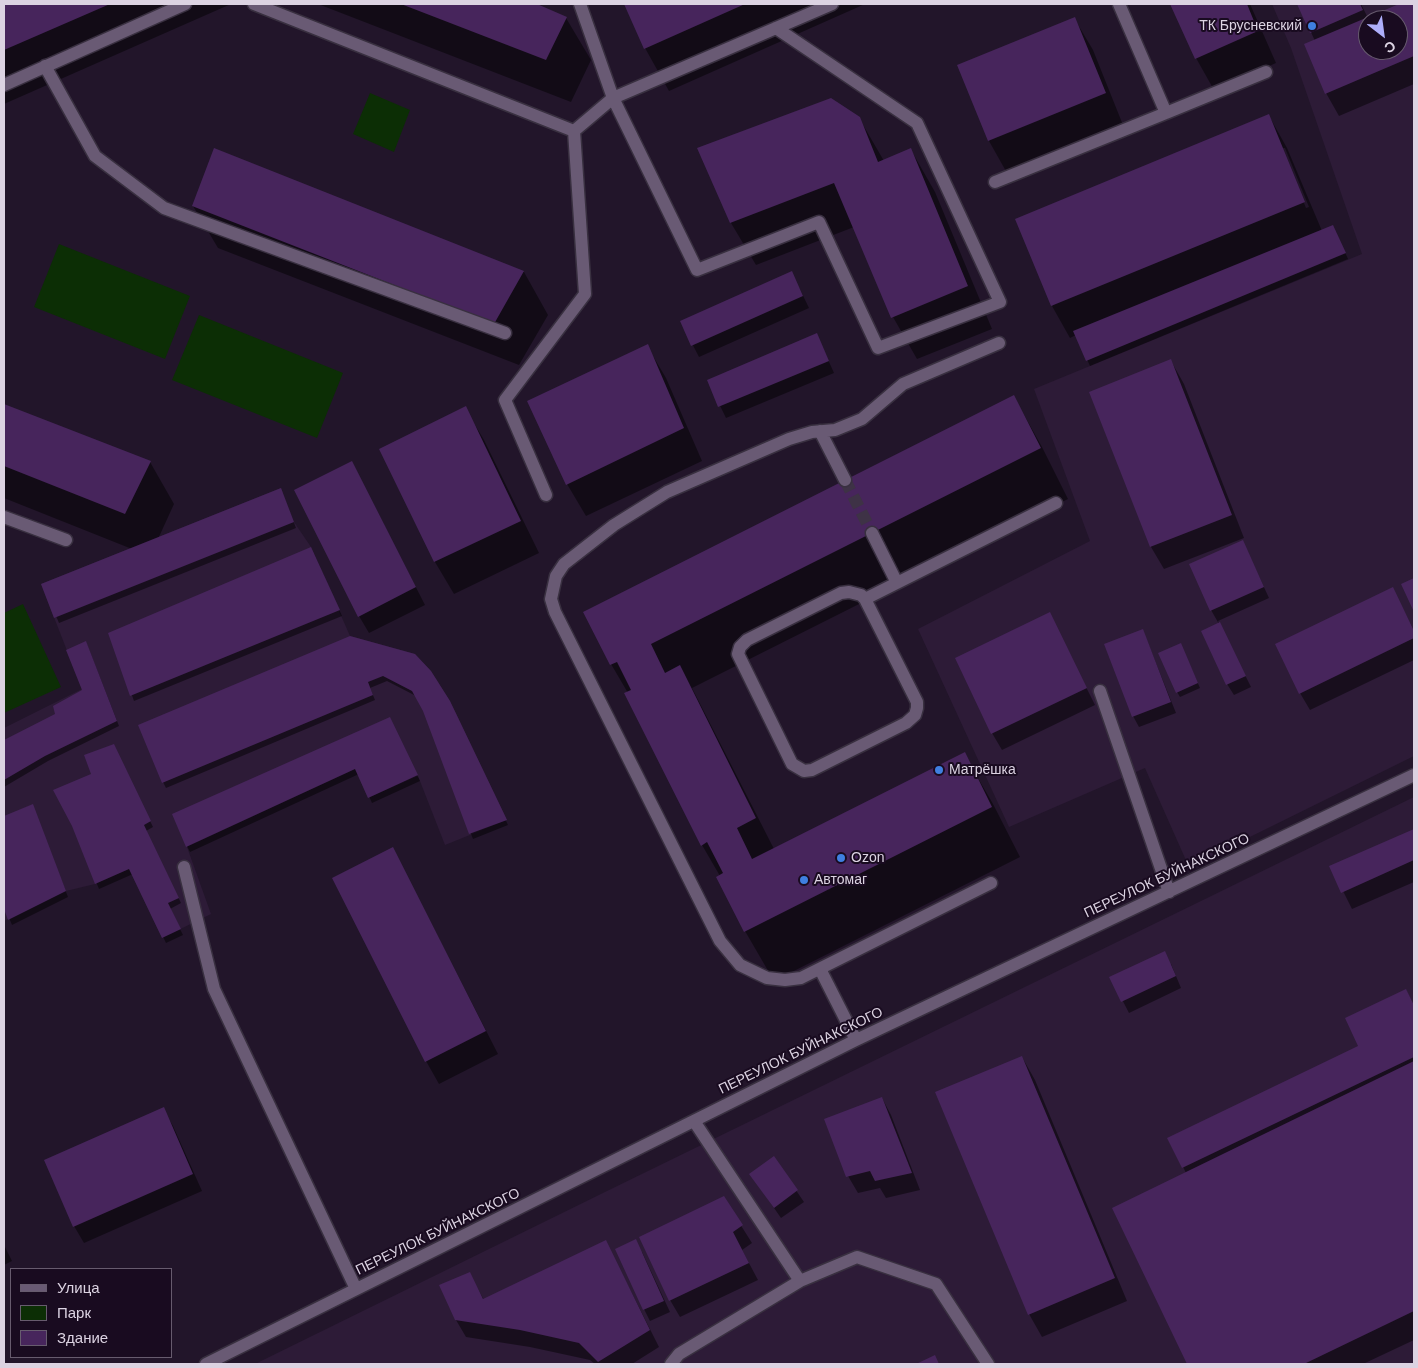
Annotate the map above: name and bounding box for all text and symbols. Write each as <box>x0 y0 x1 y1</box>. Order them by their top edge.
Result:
north arrow <box>1358 10 1408 60</box>
place label: ТК Брусневский <box>1199 18 1302 34</box>
marker: ТК Брусневский <box>1306 20 1318 32</box>
text: С <box>1382 38 1398 57</box>
place label: Матрёшка <box>949 762 1016 778</box>
marker: Матрёшка <box>933 764 945 776</box>
street label: ПЕРЕУЛОК БУЙНАКСКОГО <box>1082 830 1252 922</box>
place label: Ozon <box>851 850 884 866</box>
marker: Ozon <box>835 852 847 864</box>
place label: Автомаг <box>814 872 867 888</box>
marker: Автомаг <box>798 874 810 886</box>
street label: ПЕРЕУЛОК БУЙНАКСКОГО <box>716 1004 886 1098</box>
street label: ПЕРЕУЛОК БУЙНАКСКОГО <box>353 1185 523 1279</box>
legend <box>10 1268 172 1358</box>
text: Улица <box>57 1279 100 1296</box>
text: Парк <box>57 1304 91 1321</box>
text: Здание <box>57 1329 108 1346</box>

